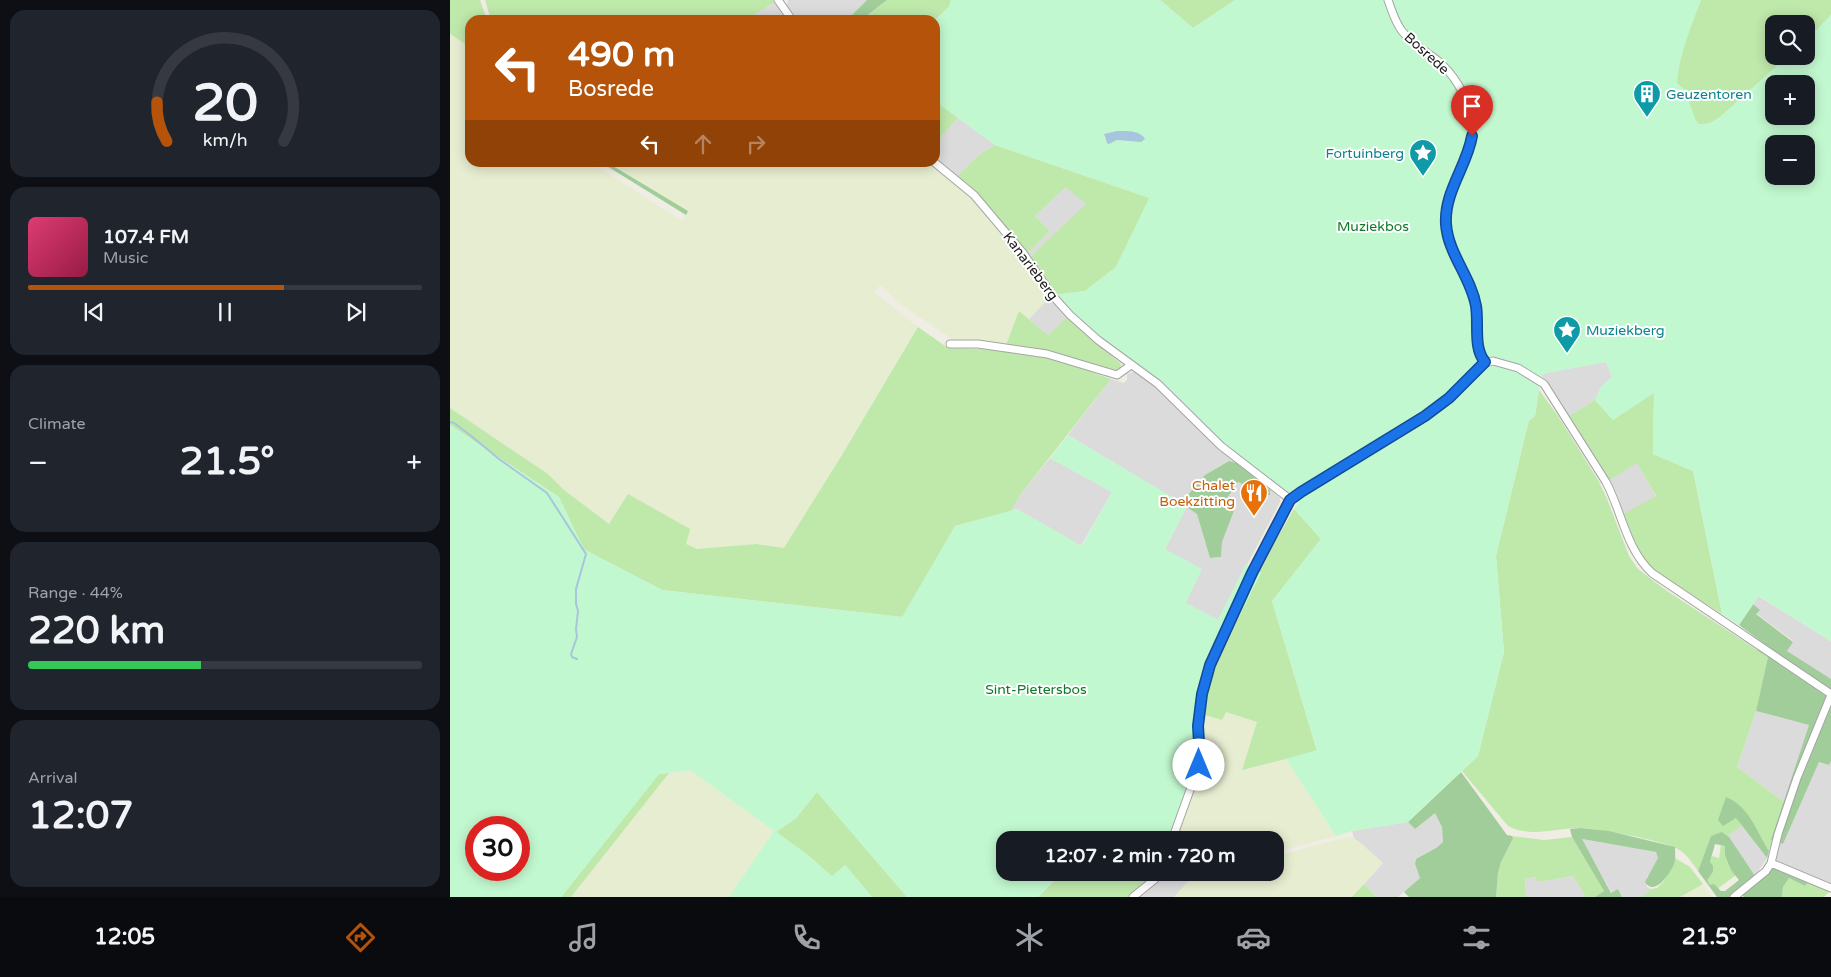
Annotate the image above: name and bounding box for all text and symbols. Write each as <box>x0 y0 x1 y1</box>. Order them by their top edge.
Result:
map controls <box>1765 15 1815 185</box>
button: search <box>1765 15 1815 65</box>
street label: Bosrede <box>1401 29 1453 78</box>
text: 490 m <box>568 34 675 76</box>
icon: left <box>485 35 550 100</box>
text: 20 <box>192 72 258 135</box>
button: + <box>1765 75 1815 125</box>
text: Bosrede <box>568 76 654 102</box>
building icon: Geuzentoren <box>1632 79 1662 118</box>
pin <box>1451 85 1493 136</box>
place label: Geuzentoren <box>1666 86 1752 103</box>
icon: arrive <box>1458 92 1486 120</box>
text: km/h <box>203 130 247 151</box>
icon: left <box>636 130 664 158</box>
icon: ahead <box>689 130 717 158</box>
icon: right <box>742 130 770 158</box>
button: − <box>1765 135 1815 185</box>
place icon: Fortuinberg <box>1408 138 1438 177</box>
place label: Fortuinberg <box>1326 145 1404 162</box>
park label: Muziekbos <box>1337 218 1409 235</box>
text: 107.4 FM <box>103 226 189 248</box>
street label: Kanarieberg <box>999 229 1062 304</box>
text: Music <box>103 248 148 268</box>
icon: previous <box>80 298 108 326</box>
icon: pause <box>211 298 239 326</box>
icon: next <box>342 298 370 326</box>
place icon: Muziekberg <box>1552 315 1582 354</box>
place label: Muziekberg <box>1586 322 1665 339</box>
text: Climate <box>28 414 86 434</box>
text: 21.5° <box>180 439 275 485</box>
text: − <box>28 446 48 480</box>
text: + <box>406 446 422 480</box>
place label: Chalet Boekzitting <box>1159 477 1236 510</box>
restaurant icon: Chalet Boekzitting <box>1239 478 1269 517</box>
text: Range · 44% <box>28 583 123 603</box>
text: 220 km <box>28 608 165 654</box>
park label: Sint-Pietersbos <box>985 681 1087 698</box>
position arrow <box>1172 738 1224 790</box>
text: Arrival <box>28 768 77 788</box>
text: 12:07 <box>28 793 133 839</box>
speed limit sign: 30 <box>465 816 530 881</box>
text: 12:07 · 2 min · 720 m <box>1044 845 1236 867</box>
icon: directions <box>343 920 378 955</box>
icon: music <box>566 920 601 955</box>
icon: phone <box>789 920 824 955</box>
icon: climate <box>1012 920 1047 955</box>
icon: car <box>1236 920 1271 955</box>
icon: filters <box>1459 920 1494 955</box>
text: 12:05 <box>94 924 155 950</box>
text: 21.5° <box>1682 924 1737 950</box>

